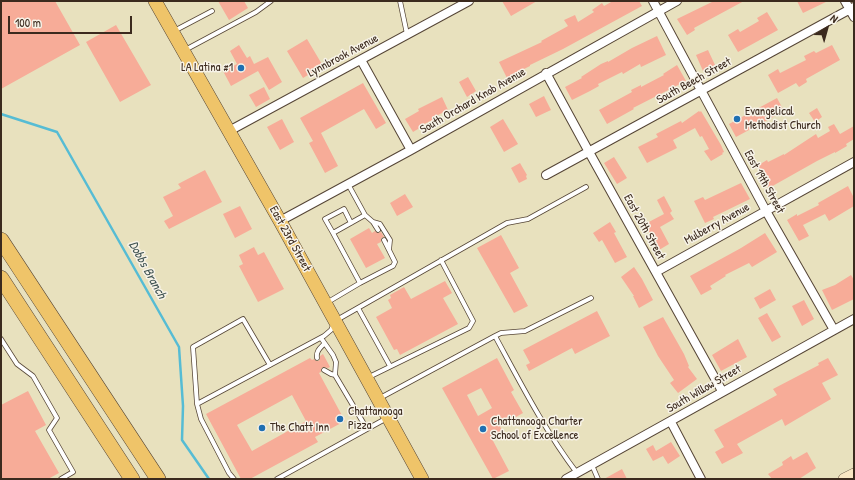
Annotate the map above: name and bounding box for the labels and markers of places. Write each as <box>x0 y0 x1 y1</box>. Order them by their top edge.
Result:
place label: LA Latina #1 <box>181 61 233 75</box>
marker: LA Latina #1 <box>236 63 246 73</box>
place label: Evangelical Methodist Church <box>745 105 821 133</box>
marker: Evangelical Methodist Church <box>732 114 742 124</box>
place label: Chattanooga Pizza <box>348 405 402 433</box>
marker: Chattanooga Pizza <box>335 414 345 424</box>
place label: Chattanooga Charter School of Excellence <box>491 415 583 443</box>
place label: The Chatt Inn <box>270 421 329 435</box>
marker: The Chatt Inn <box>257 423 267 433</box>
marker: Chattanooga Charter School of Excellence <box>478 424 488 434</box>

